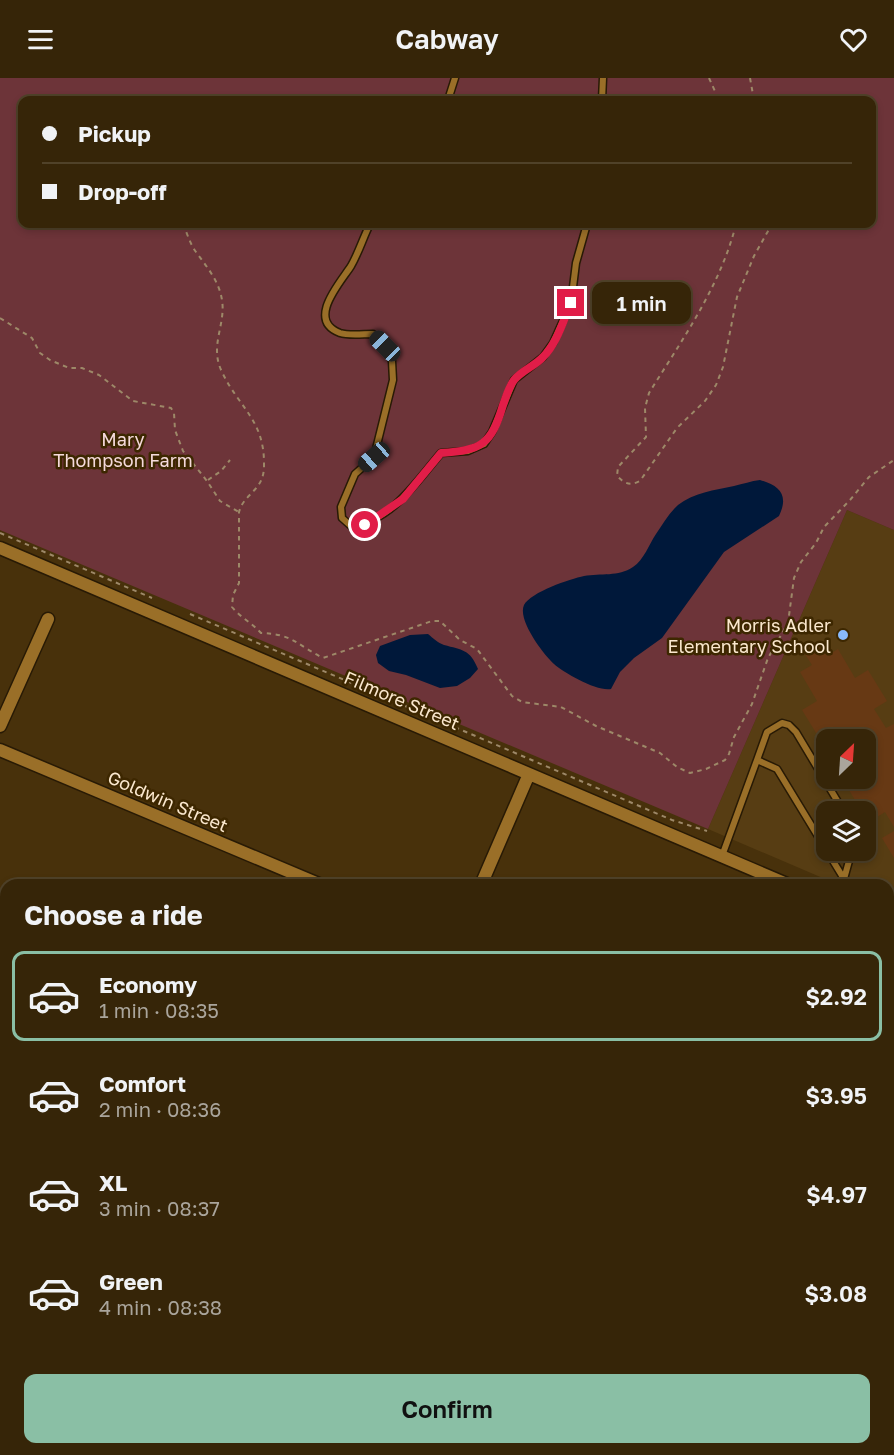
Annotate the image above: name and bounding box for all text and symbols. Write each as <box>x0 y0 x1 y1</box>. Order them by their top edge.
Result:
icon: menu <box>24 23 57 56</box>
text: Cabway <box>395 23 499 55</box>
icon: heart <box>837 23 870 56</box>
text: Pickup <box>78 120 151 147</box>
text: Drop-off <box>78 178 167 205</box>
callout: 1 min <box>592 282 691 324</box>
route end <box>557 289 584 316</box>
text: 1 min <box>616 291 667 315</box>
car <box>366 327 404 365</box>
park label: Mary Thompson Farm <box>53 428 193 471</box>
car <box>355 438 393 476</box>
route start <box>351 511 378 538</box>
place label: Morris Adler Elementary School <box>667 614 831 657</box>
marker: Morris Adler Elementary School <box>836 628 850 642</box>
street label: Filmore Street <box>341 666 463 734</box>
north arrow <box>816 729 876 789</box>
map controls <box>816 729 876 861</box>
street label: Goldwin Street <box>105 766 231 836</box>
button: layers <box>816 801 876 861</box>
text: Choose a ride <box>24 899 203 931</box>
icon: car <box>27 969 81 1023</box>
text: Economy <box>99 971 197 998</box>
text: $2.92 <box>806 983 867 1010</box>
text: 1 min · 08:35 <box>99 998 219 1022</box>
icon: car <box>27 1068 81 1122</box>
text: Comfort <box>99 1070 186 1097</box>
text: $3.95 <box>805 1082 867 1109</box>
text: 2 min · 08:36 <box>99 1097 221 1121</box>
icon: car <box>27 1167 81 1221</box>
text: XL <box>99 1169 127 1196</box>
text: $4.97 <box>806 1181 867 1208</box>
text: 3 min · 08:37 <box>99 1196 220 1220</box>
icon: car <box>27 1266 81 1320</box>
text: Green <box>99 1268 163 1295</box>
text: $3.08 <box>804 1280 867 1307</box>
text: 4 min · 08:38 <box>99 1295 222 1319</box>
button: Confirm <box>24 1374 870 1443</box>

